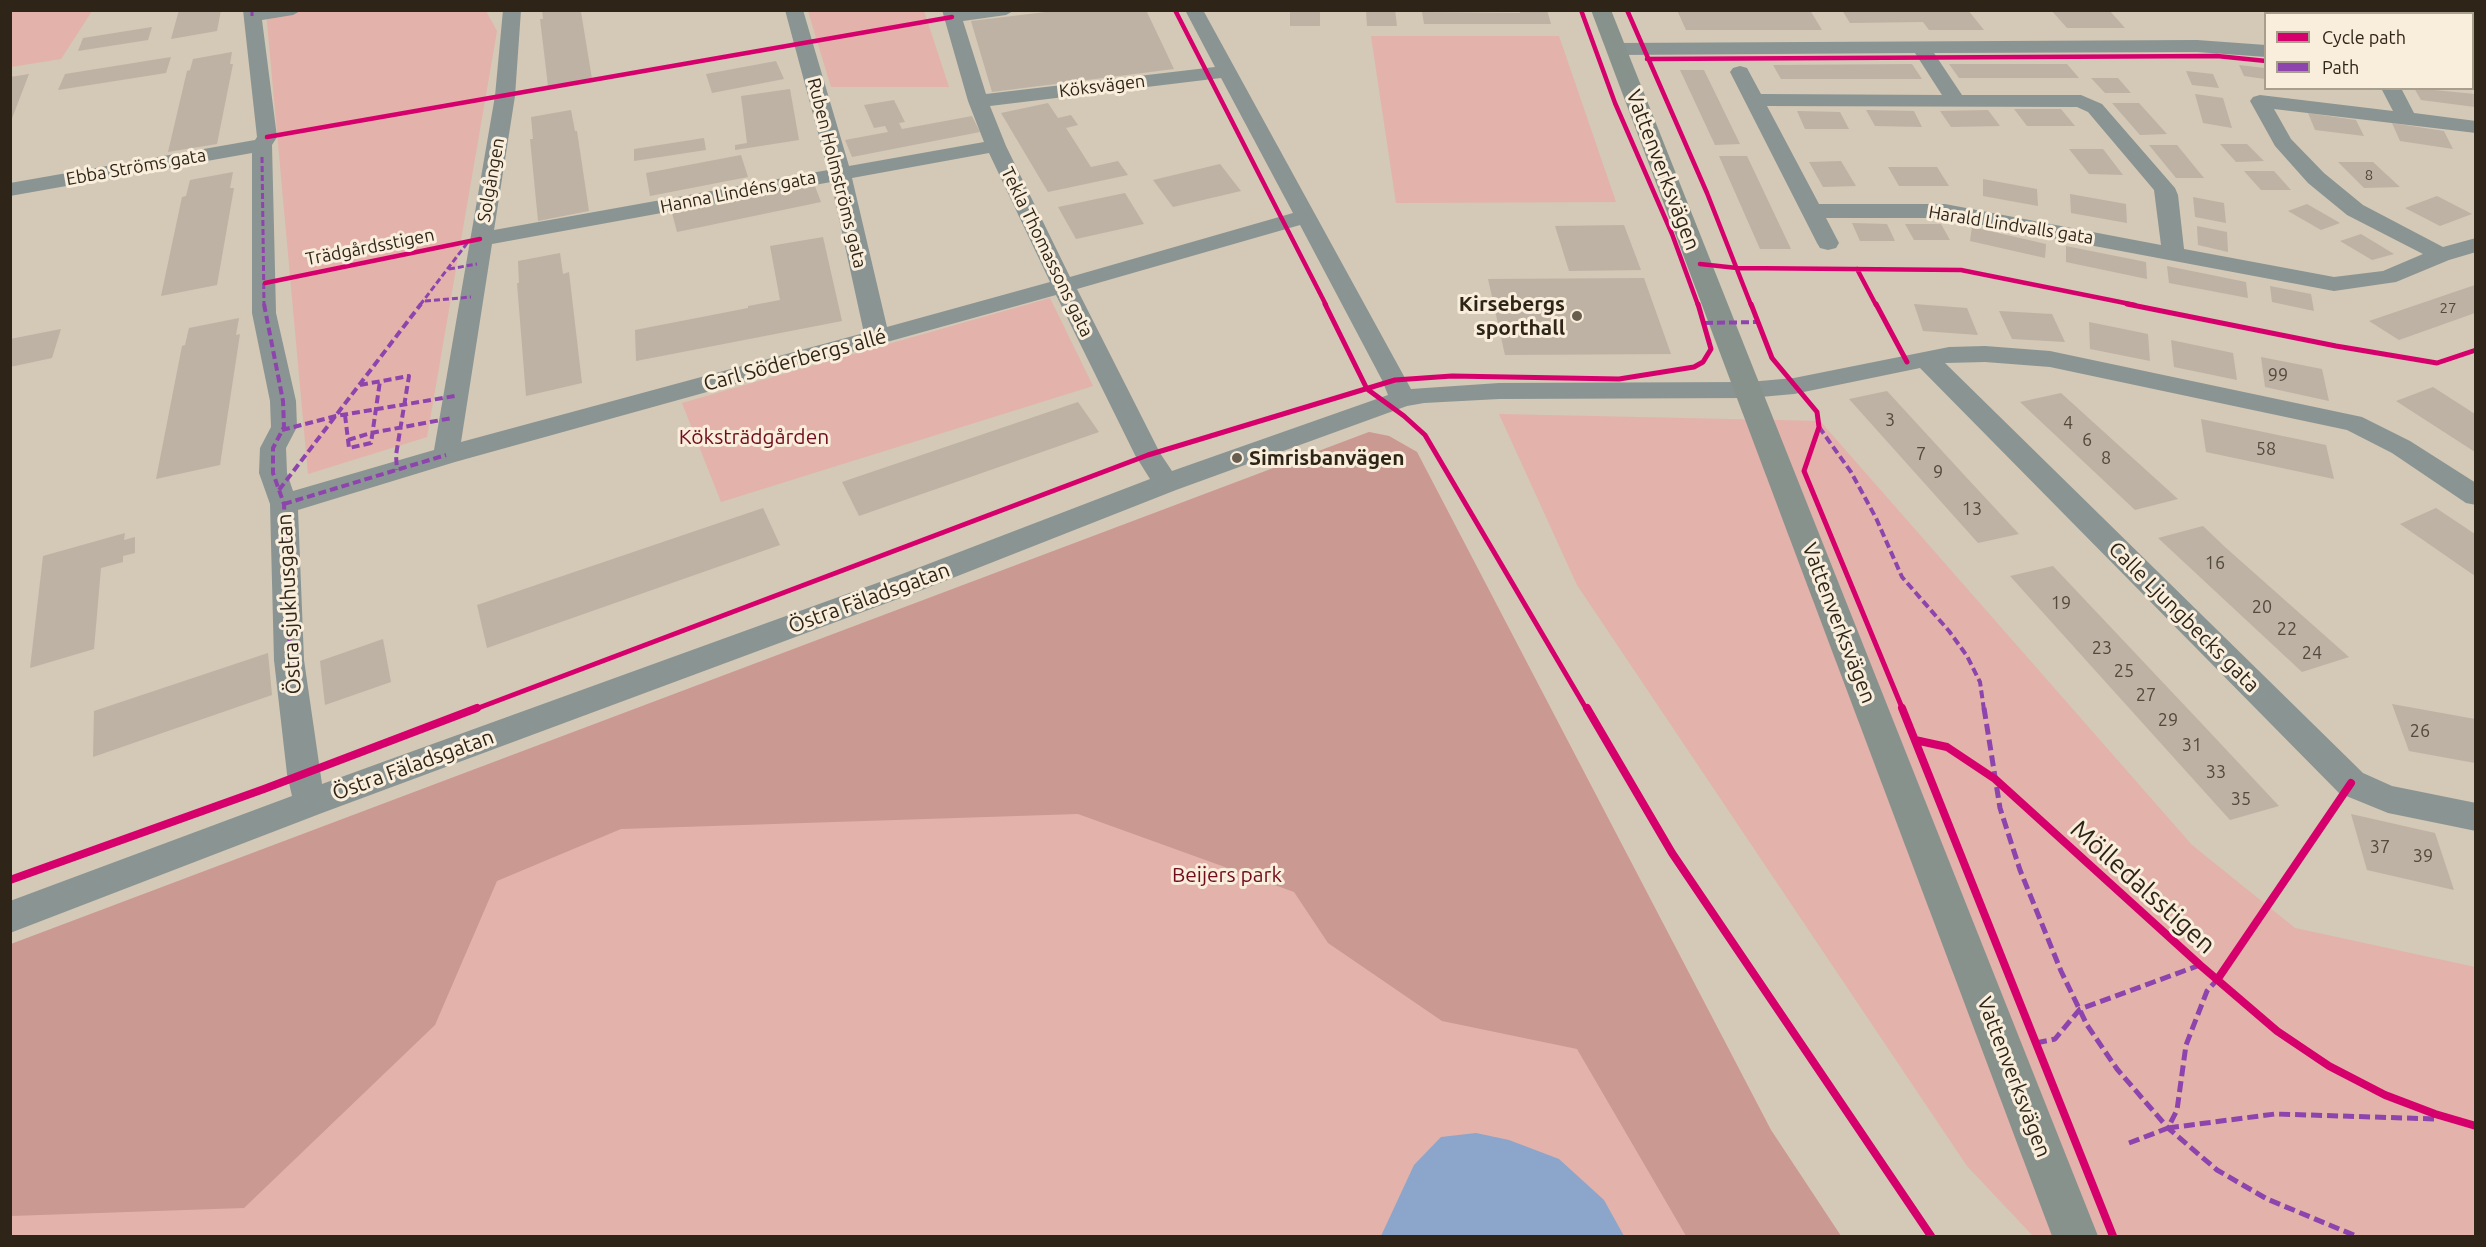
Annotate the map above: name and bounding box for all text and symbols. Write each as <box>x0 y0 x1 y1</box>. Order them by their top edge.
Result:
legend <box>2264 12 2474 90</box>
text: Cycle path <box>2322 27 2406 47</box>
text: Path <box>2322 57 2359 77</box>
street label: Köksvägen <box>1058 70 1146 102</box>
street label: Ruben Holmströms gata <box>803 76 871 270</box>
street label: Vattenverksvägen <box>1621 86 1705 254</box>
street label: Solgången <box>473 136 509 224</box>
street label: Ebba Ströms gata <box>64 144 208 190</box>
street label: Tekla Thomassons gata <box>996 164 1098 340</box>
street label: Hanna Lindéns gata <box>658 166 818 218</box>
house number: 8 <box>2365 166 2373 184</box>
street label: Harald Lindvalls gata <box>1927 201 2095 249</box>
street label: Trädgårdsstigen <box>304 224 436 270</box>
place label: Kirsebergs sporthall <box>1459 291 1565 341</box>
house number: 27 <box>2440 299 2456 317</box>
marker: Kirsebergs sporthall <box>1570 309 1584 323</box>
street label: Carl Söderbergs allé <box>701 323 889 397</box>
house number: 99 <box>2268 364 2288 386</box>
house number: 3 <box>1885 409 1895 431</box>
house number: 4 <box>2063 412 2073 434</box>
park label: Köksträdgården <box>679 424 829 450</box>
house number: 6 <box>2082 429 2092 451</box>
house number: 58 <box>2256 438 2276 460</box>
house number: 7 <box>1916 443 1926 465</box>
place label: Simrisbanvägen <box>1249 445 1404 471</box>
house number: 8 <box>2101 447 2111 469</box>
marker: Simrisbanvägen <box>1230 451 1244 465</box>
house number: 9 <box>1933 461 1943 483</box>
house number: 13 <box>1962 498 1982 520</box>
street label: Östra sjukhusgatan <box>272 513 306 695</box>
street label: Calle Ljungbecks gata <box>2103 536 2265 698</box>
street label: Vattenverksvägen <box>1797 539 1881 707</box>
house number: 16 <box>2205 552 2225 574</box>
street label: Östra Fäladsgatan <box>785 557 953 639</box>
house number: 19 <box>2051 592 2071 614</box>
house number: 20 <box>2252 596 2272 618</box>
house number: 22 <box>2277 618 2297 640</box>
house number: 23 <box>2092 637 2112 659</box>
house number: 24 <box>2302 642 2322 664</box>
house number: 25 <box>2114 660 2134 682</box>
house number: 27 <box>2136 684 2156 706</box>
house number: 29 <box>2158 709 2178 731</box>
house number: 26 <box>2410 720 2430 742</box>
street label: Östra Fäladsgatan <box>329 724 497 806</box>
house number: 31 <box>2182 734 2202 756</box>
house number: 33 <box>2206 761 2226 783</box>
house number: 35 <box>2231 788 2251 810</box>
street label: Mölledalsstigen <box>2064 814 2222 960</box>
house number: 37 <box>2370 836 2390 858</box>
house number: 39 <box>2413 845 2433 867</box>
park label: Beijers park <box>1172 862 1282 888</box>
street label: Vattenverksvägen <box>1972 993 2056 1161</box>

